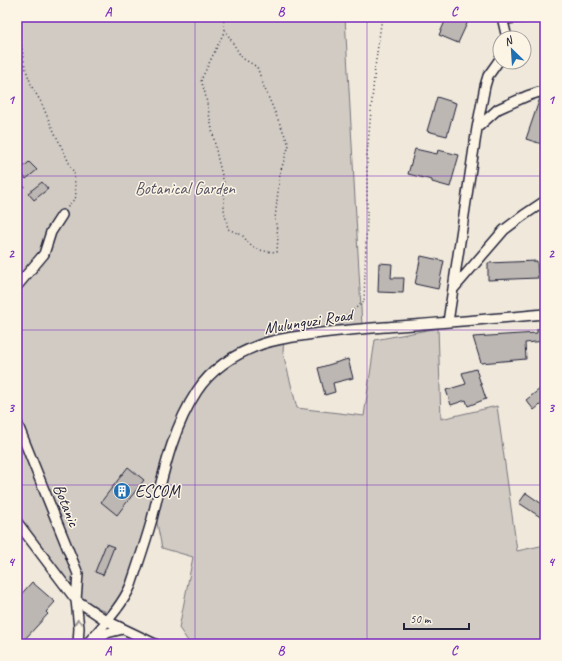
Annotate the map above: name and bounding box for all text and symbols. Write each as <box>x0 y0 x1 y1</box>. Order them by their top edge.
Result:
text: A <box>105 4 113 20</box>
text: B <box>278 4 286 20</box>
text: C <box>451 4 459 20</box>
north arrow <box>492 30 532 70</box>
text: N <box>502 32 516 49</box>
text: 1 <box>8 92 16 108</box>
text: 1 <box>548 92 556 108</box>
park label: Botanical Garden <box>135 178 236 199</box>
text: 2 <box>8 246 15 262</box>
text: 2 <box>548 246 555 262</box>
street label: Mulunguzi Road <box>262 304 357 339</box>
text: 3 <box>8 400 15 416</box>
text: 3 <box>548 400 555 416</box>
street label: Botanic <box>48 481 85 530</box>
building icon: ESCOM <box>112 481 132 501</box>
place label: ESCOM <box>135 481 181 502</box>
text: 4 <box>8 554 16 570</box>
text: 4 <box>548 554 556 570</box>
scale bar <box>404 605 469 631</box>
text: 50 m <box>410 611 432 627</box>
one-way arrow <box>74 619 83 625</box>
text: A <box>105 643 113 659</box>
text: B <box>278 643 286 659</box>
text: C <box>451 643 459 659</box>

